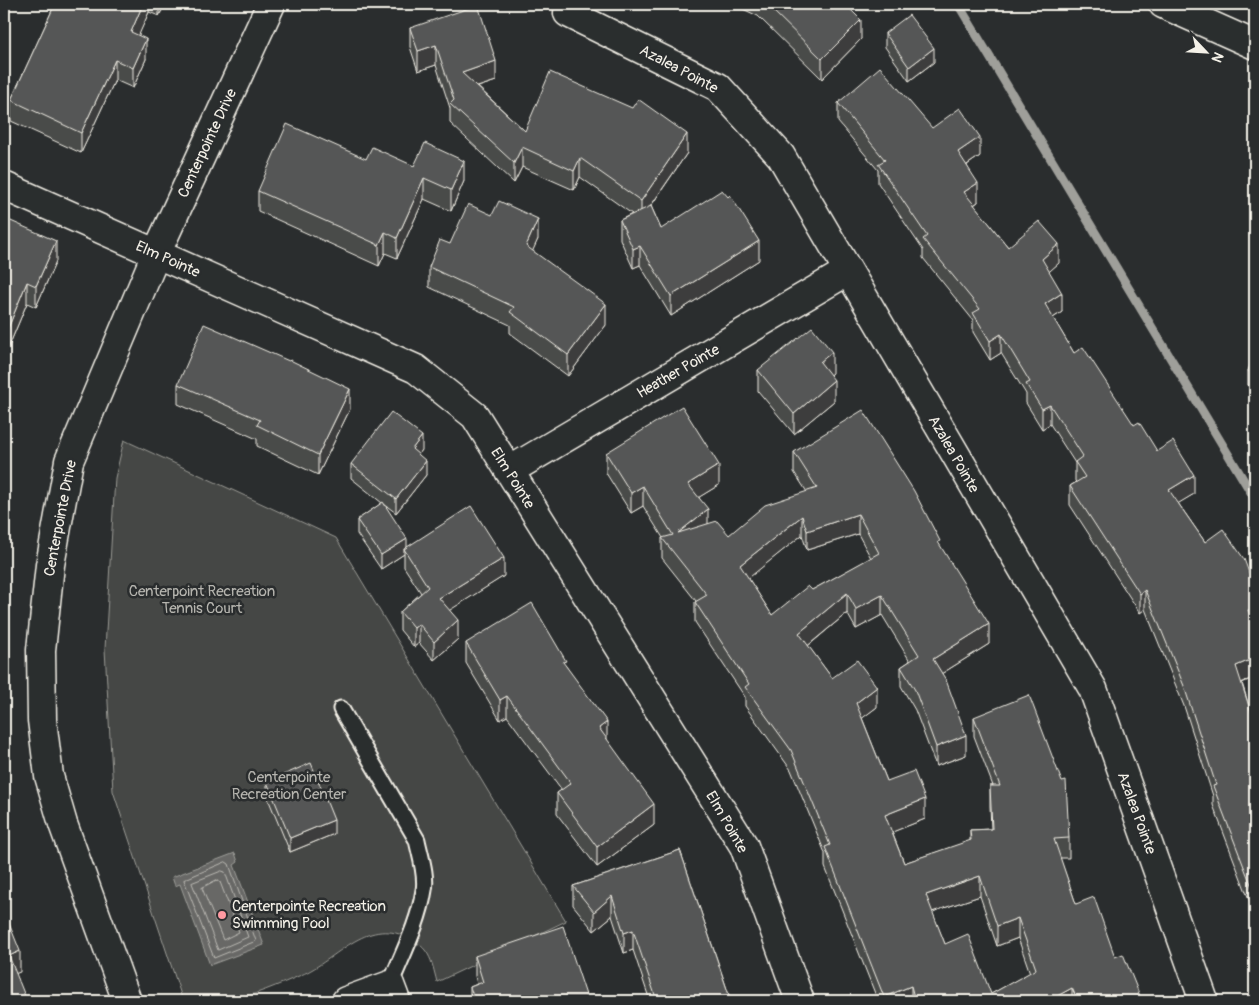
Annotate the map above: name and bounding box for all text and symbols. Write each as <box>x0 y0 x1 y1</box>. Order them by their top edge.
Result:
north arrow <box>1182 28 1232 78</box>
street label: Azalea Pointe <box>636 41 722 98</box>
text: N <box>1208 49 1227 65</box>
street label: Centerpointe Drive <box>174 85 241 201</box>
street label: Elm Pointe <box>133 237 204 282</box>
street label: Heather Pointe <box>633 340 724 403</box>
street label: Azalea Pointe <box>924 412 984 497</box>
street label: Elm Pointe <box>486 444 539 513</box>
street label: Centerpointe Drive <box>40 458 81 578</box>
park label: Centerpoint Recreation Tennis Court <box>129 582 275 618</box>
park label: Centerpointe Recreation Center <box>232 768 347 804</box>
street label: Azalea Pointe <box>1113 769 1160 857</box>
street label: Elm Pointe <box>701 788 752 857</box>
place label: Centerpointe Recreation Swimming Pool <box>232 897 386 933</box>
marker: Centerpointe Recreation Swimming Pool <box>216 909 228 921</box>

